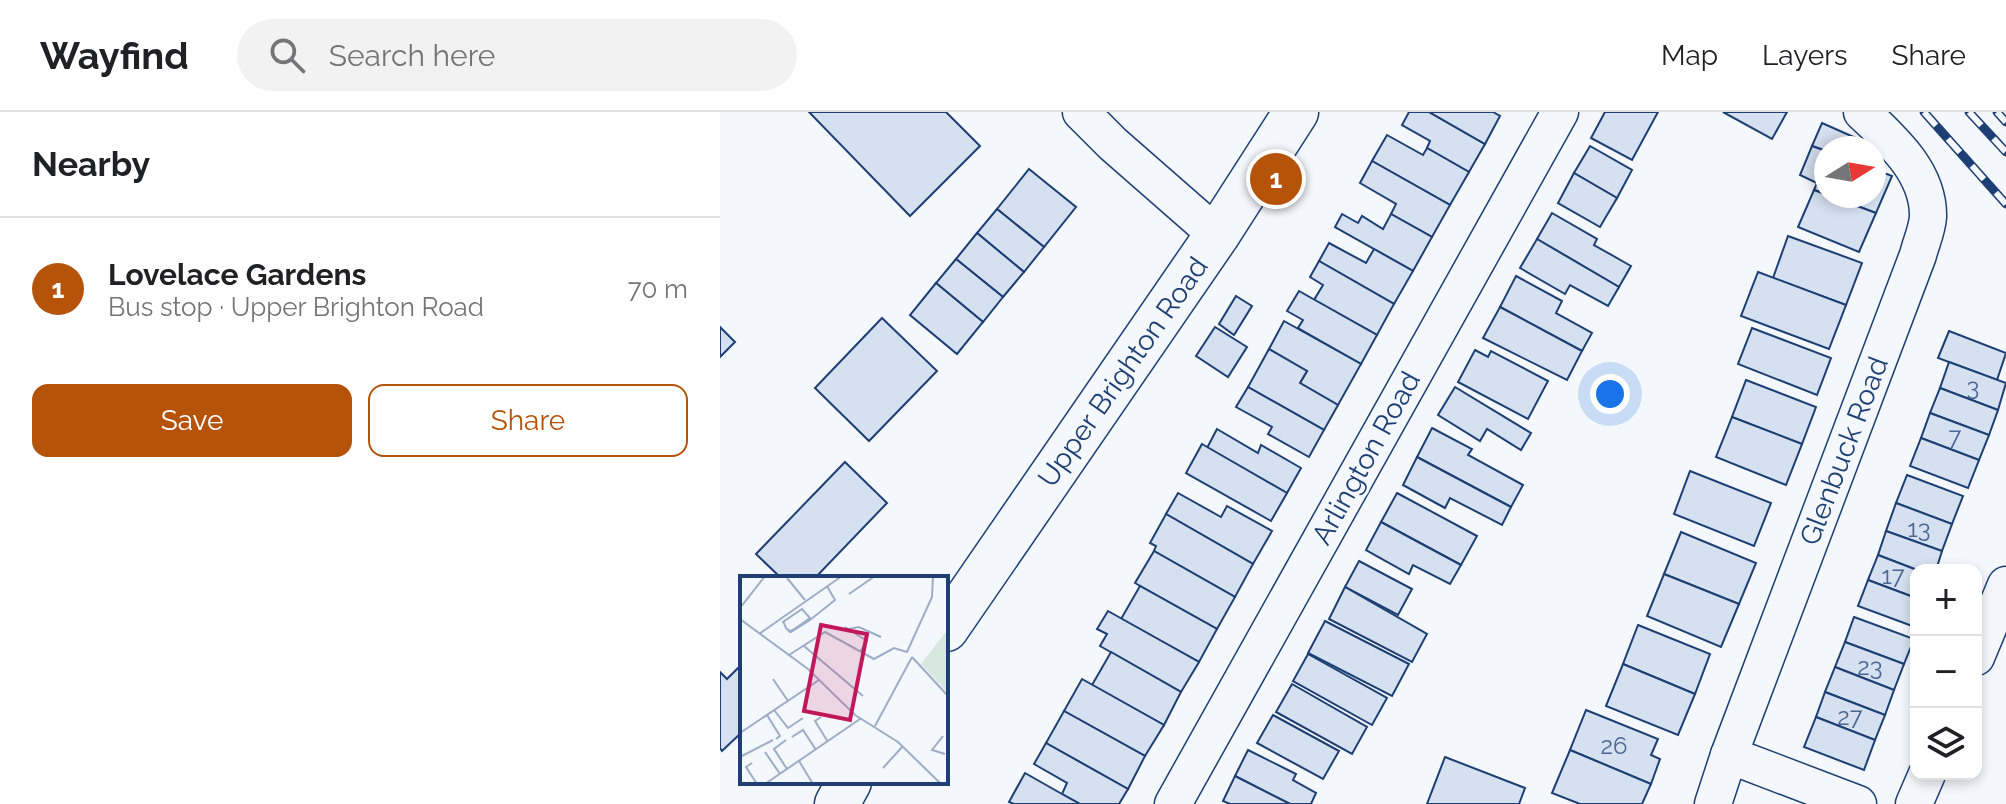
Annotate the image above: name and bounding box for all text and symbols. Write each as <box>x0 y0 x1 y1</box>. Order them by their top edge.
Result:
search box <box>237 19 797 91</box>
text: Wayfind <box>40 33 189 78</box>
icon: search <box>265 33 309 77</box>
text: Search here <box>329 38 495 73</box>
text: Map <box>1661 39 1718 72</box>
text: Layers <box>1762 39 1848 72</box>
text: Share <box>1892 39 1966 72</box>
north arrow <box>1814 136 1886 208</box>
text: Nearby <box>32 144 150 184</box>
pin: 1 <box>1250 149 1302 209</box>
street label: Upper Brighton Road <box>1031 251 1215 493</box>
text: Lovelace Gardens <box>108 257 366 292</box>
text: 1 <box>52 274 64 304</box>
text: 70 m <box>628 274 688 304</box>
text: Bus stop · Upper Brighton Road <box>108 292 484 322</box>
street label: Glenbuck Road <box>1793 352 1895 550</box>
street label: Arlington Road <box>1305 366 1427 550</box>
house number: 3 <box>1967 372 1979 401</box>
your location <box>1590 374 1630 414</box>
button: Save <box>32 384 352 457</box>
button: Share <box>368 384 688 457</box>
house number: 7 <box>1949 422 1962 451</box>
house number: 13 <box>1907 514 1931 543</box>
house number: 17 <box>1882 561 1905 590</box>
map controls <box>1910 564 1982 780</box>
button: + <box>1910 564 1982 636</box>
inset map <box>740 576 948 784</box>
button: − <box>1910 636 1982 708</box>
house number: 23 <box>1857 652 1883 681</box>
house number: 27 <box>1837 702 1863 731</box>
button: layers <box>1910 708 1982 780</box>
house number: 26 <box>1601 731 1627 760</box>

